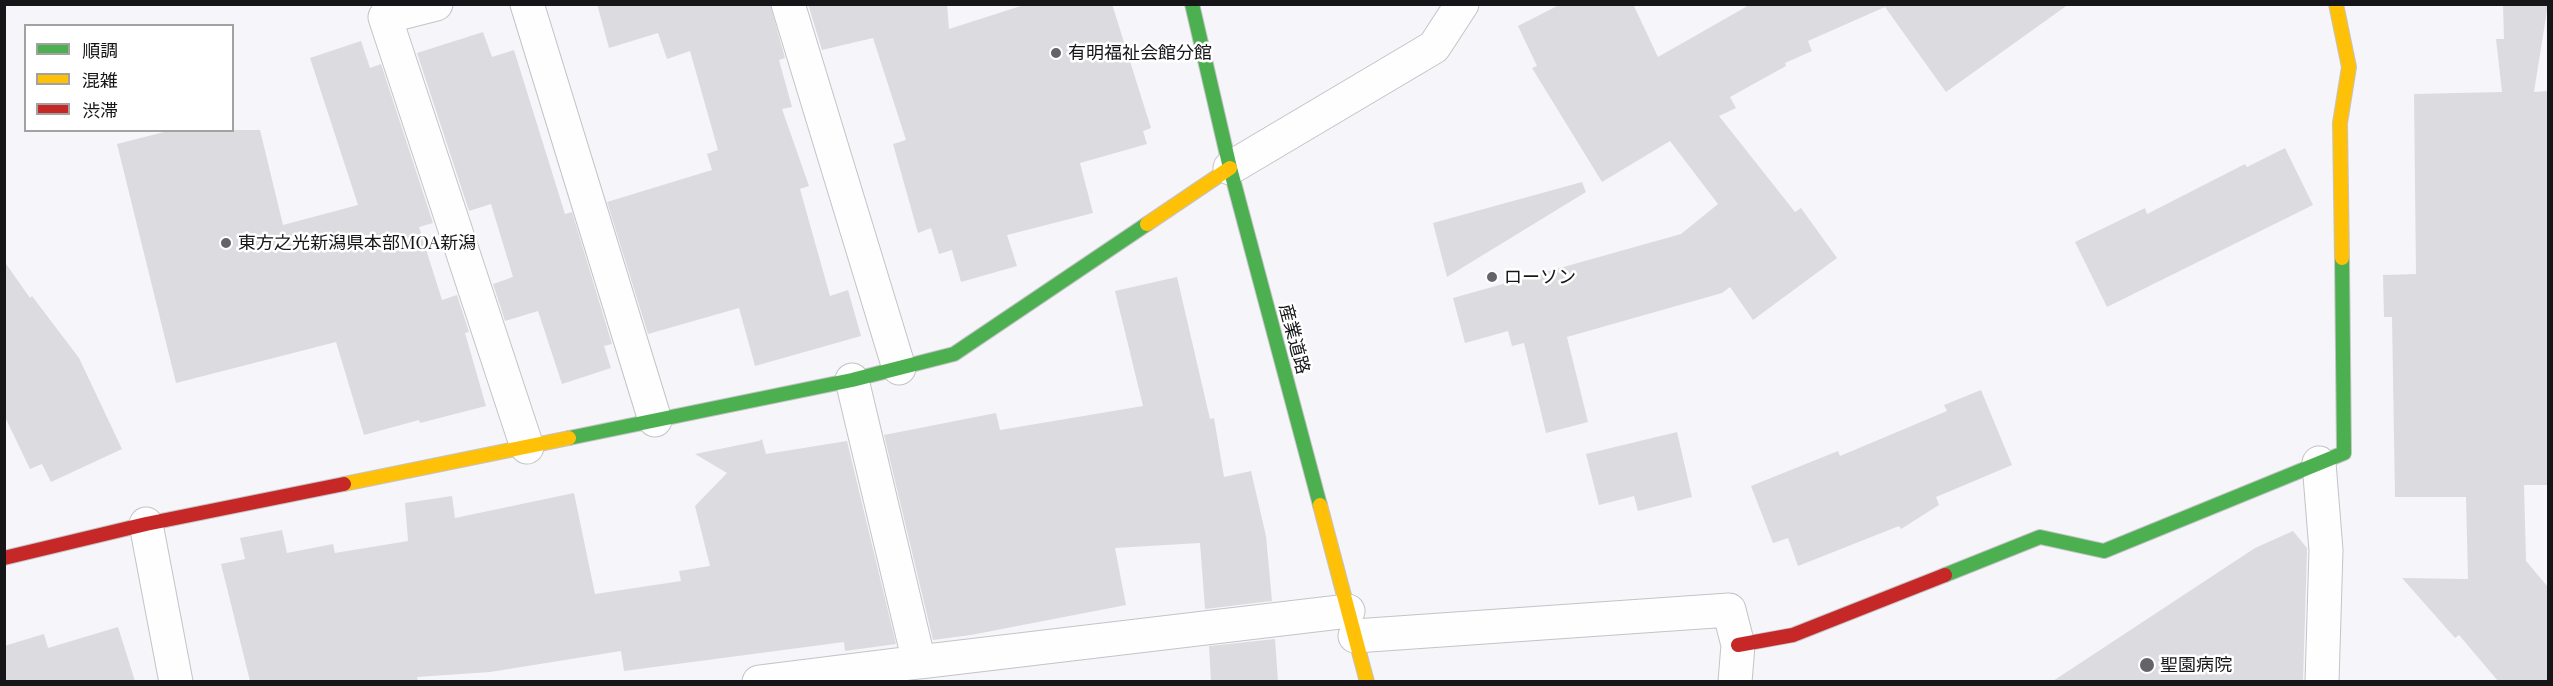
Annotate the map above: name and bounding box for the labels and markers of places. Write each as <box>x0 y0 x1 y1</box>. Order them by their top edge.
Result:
place label: 有明福祉会館分館 <box>1068 42 1212 64</box>
marker: 有明福祉会館分館 <box>1049 46 1063 60</box>
place label: 東方之光新潟県本部MOA新潟 <box>238 232 476 254</box>
marker: 東方之光新潟県本部MOA新潟 <box>219 236 233 250</box>
place label: ローソン <box>1504 266 1576 288</box>
marker: ローソン <box>1485 270 1499 284</box>
place label: 聖園病院 <box>2160 654 2232 676</box>
marker: 聖園病院 <box>2138 656 2156 674</box>

